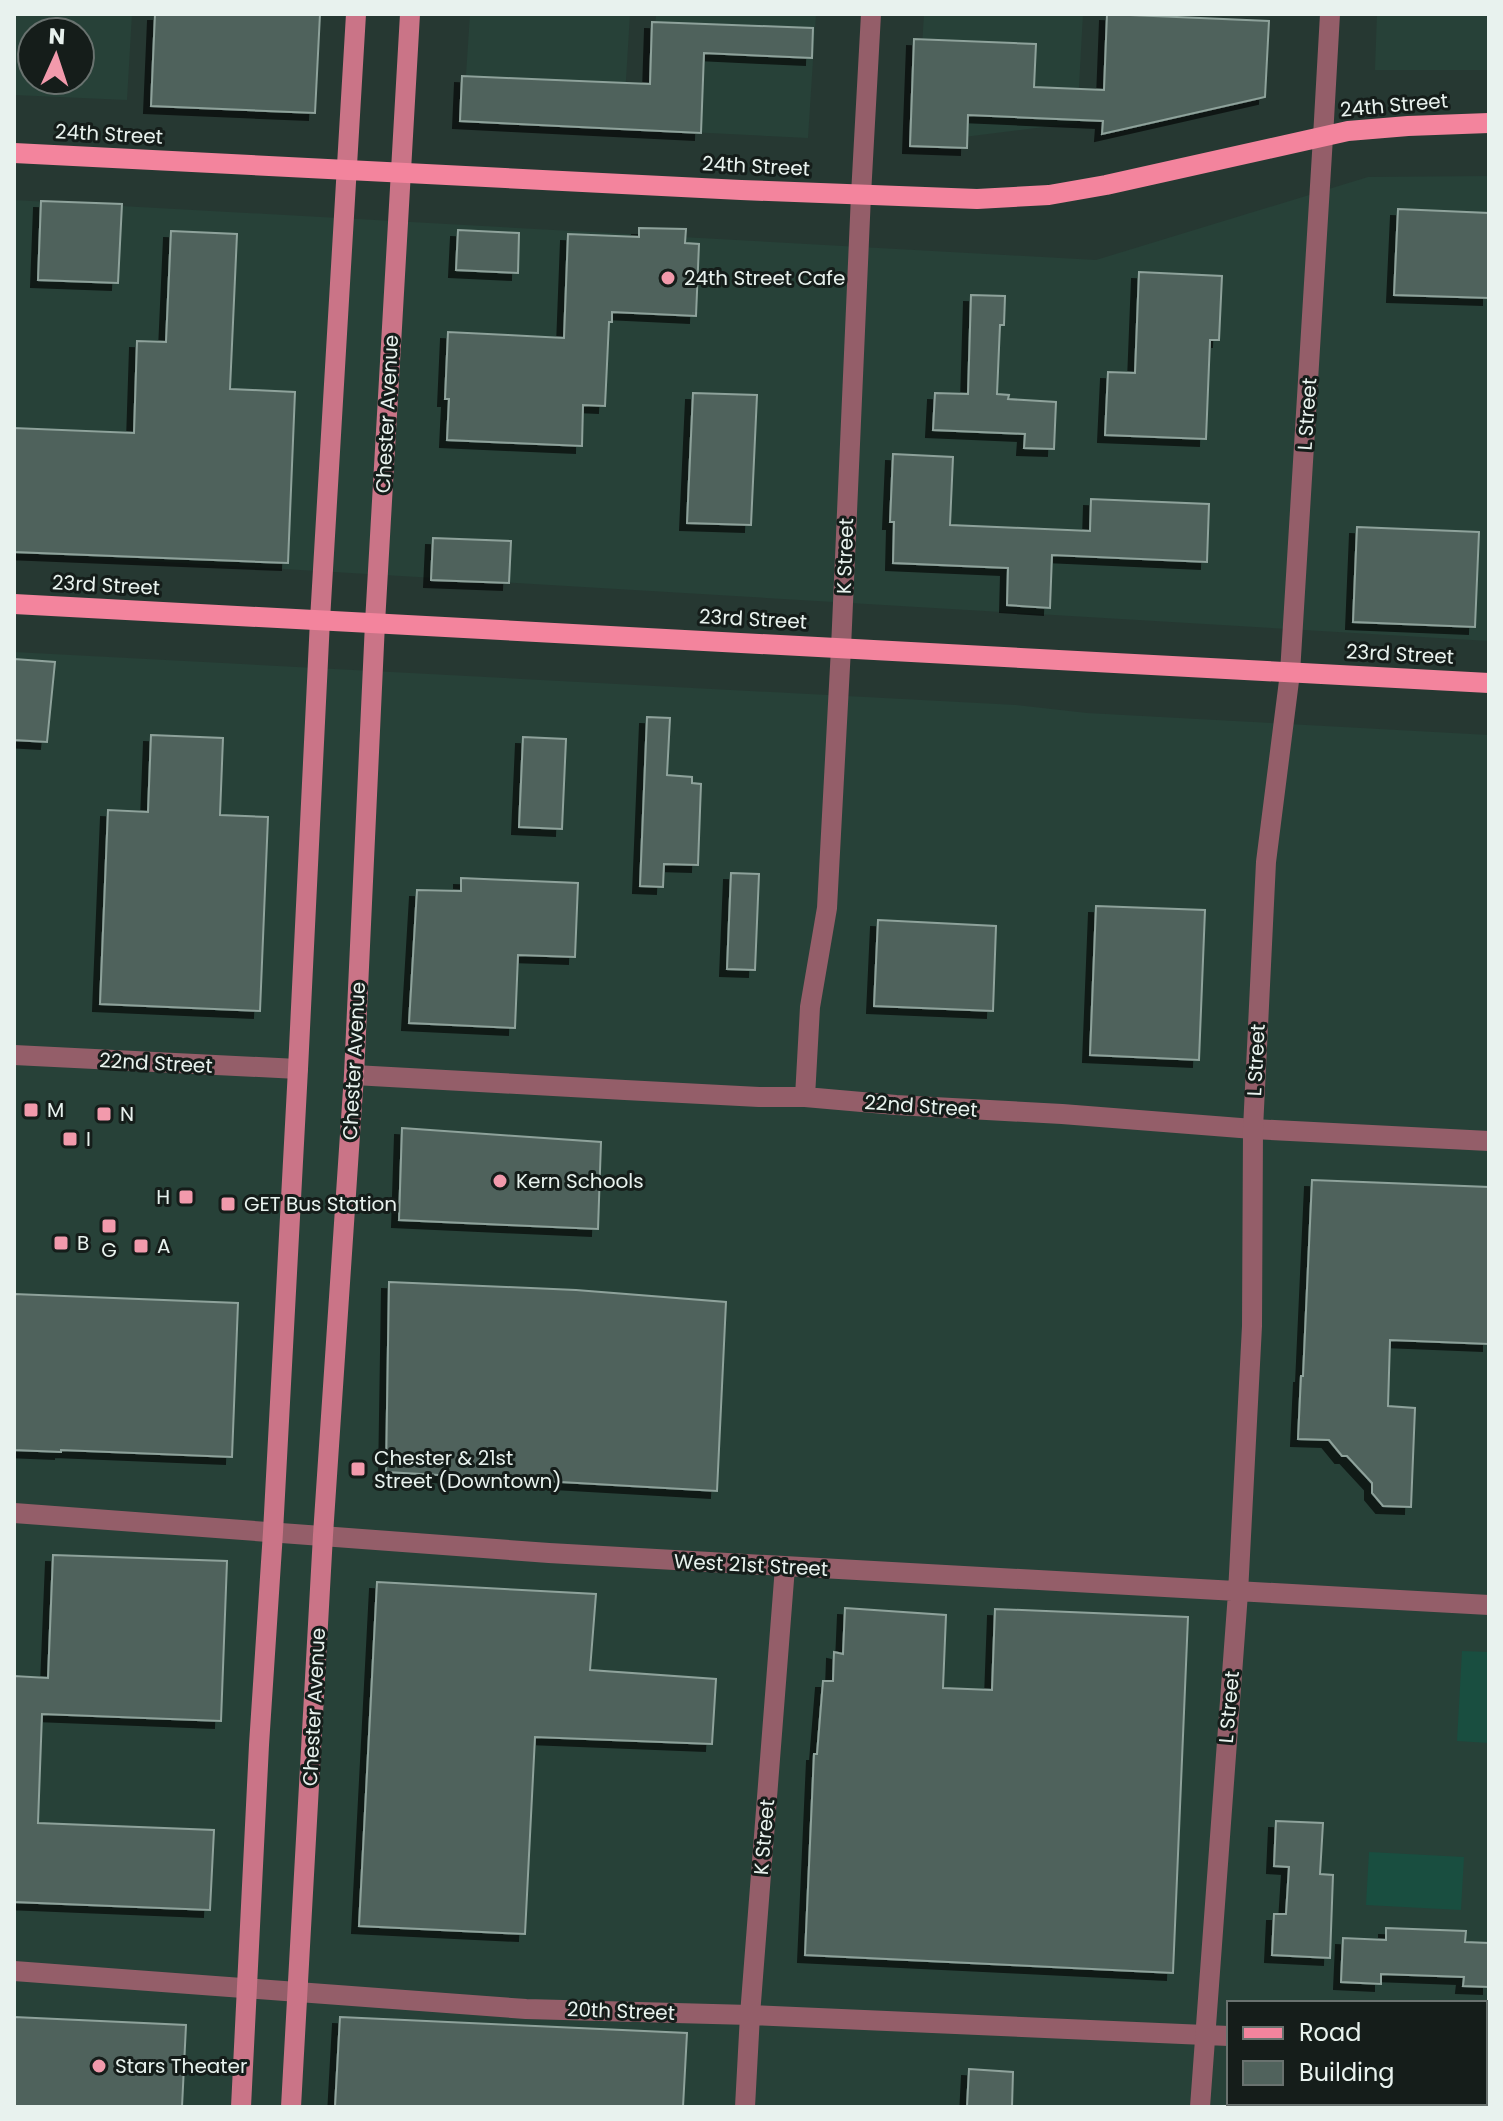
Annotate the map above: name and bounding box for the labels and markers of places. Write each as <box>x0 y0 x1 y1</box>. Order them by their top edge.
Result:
place label: 24th Street Cafe <box>684 264 845 292</box>
marker: 24th Street Cafe <box>659 269 677 287</box>
place label: M <box>47 1096 64 1124</box>
place label: N <box>120 1100 134 1128</box>
marker: M <box>22 1101 40 1119</box>
marker: N <box>95 1105 113 1123</box>
place label: I <box>86 1125 91 1153</box>
marker: I <box>61 1130 79 1148</box>
place label: Kern Schools <box>516 1167 644 1195</box>
marker: Kern Schools <box>491 1172 509 1190</box>
place label: H <box>156 1183 170 1211</box>
marker: H <box>177 1188 195 1206</box>
place label: GET Bus Station <box>244 1190 397 1218</box>
marker: GET Bus Station <box>219 1195 237 1213</box>
marker: G <box>100 1217 118 1235</box>
place label: B <box>77 1229 89 1257</box>
place label: A <box>157 1232 170 1260</box>
marker: B <box>52 1234 70 1252</box>
place label: G <box>101 1236 117 1264</box>
marker: A <box>132 1237 150 1255</box>
place label: Chester & 21st Street (Downtown) <box>374 1444 561 1495</box>
marker: Chester & 21st Street (Downtown) <box>349 1460 367 1478</box>
place label: Stars Theater <box>115 2052 247 2080</box>
marker: Stars Theater <box>90 2057 108 2075</box>

